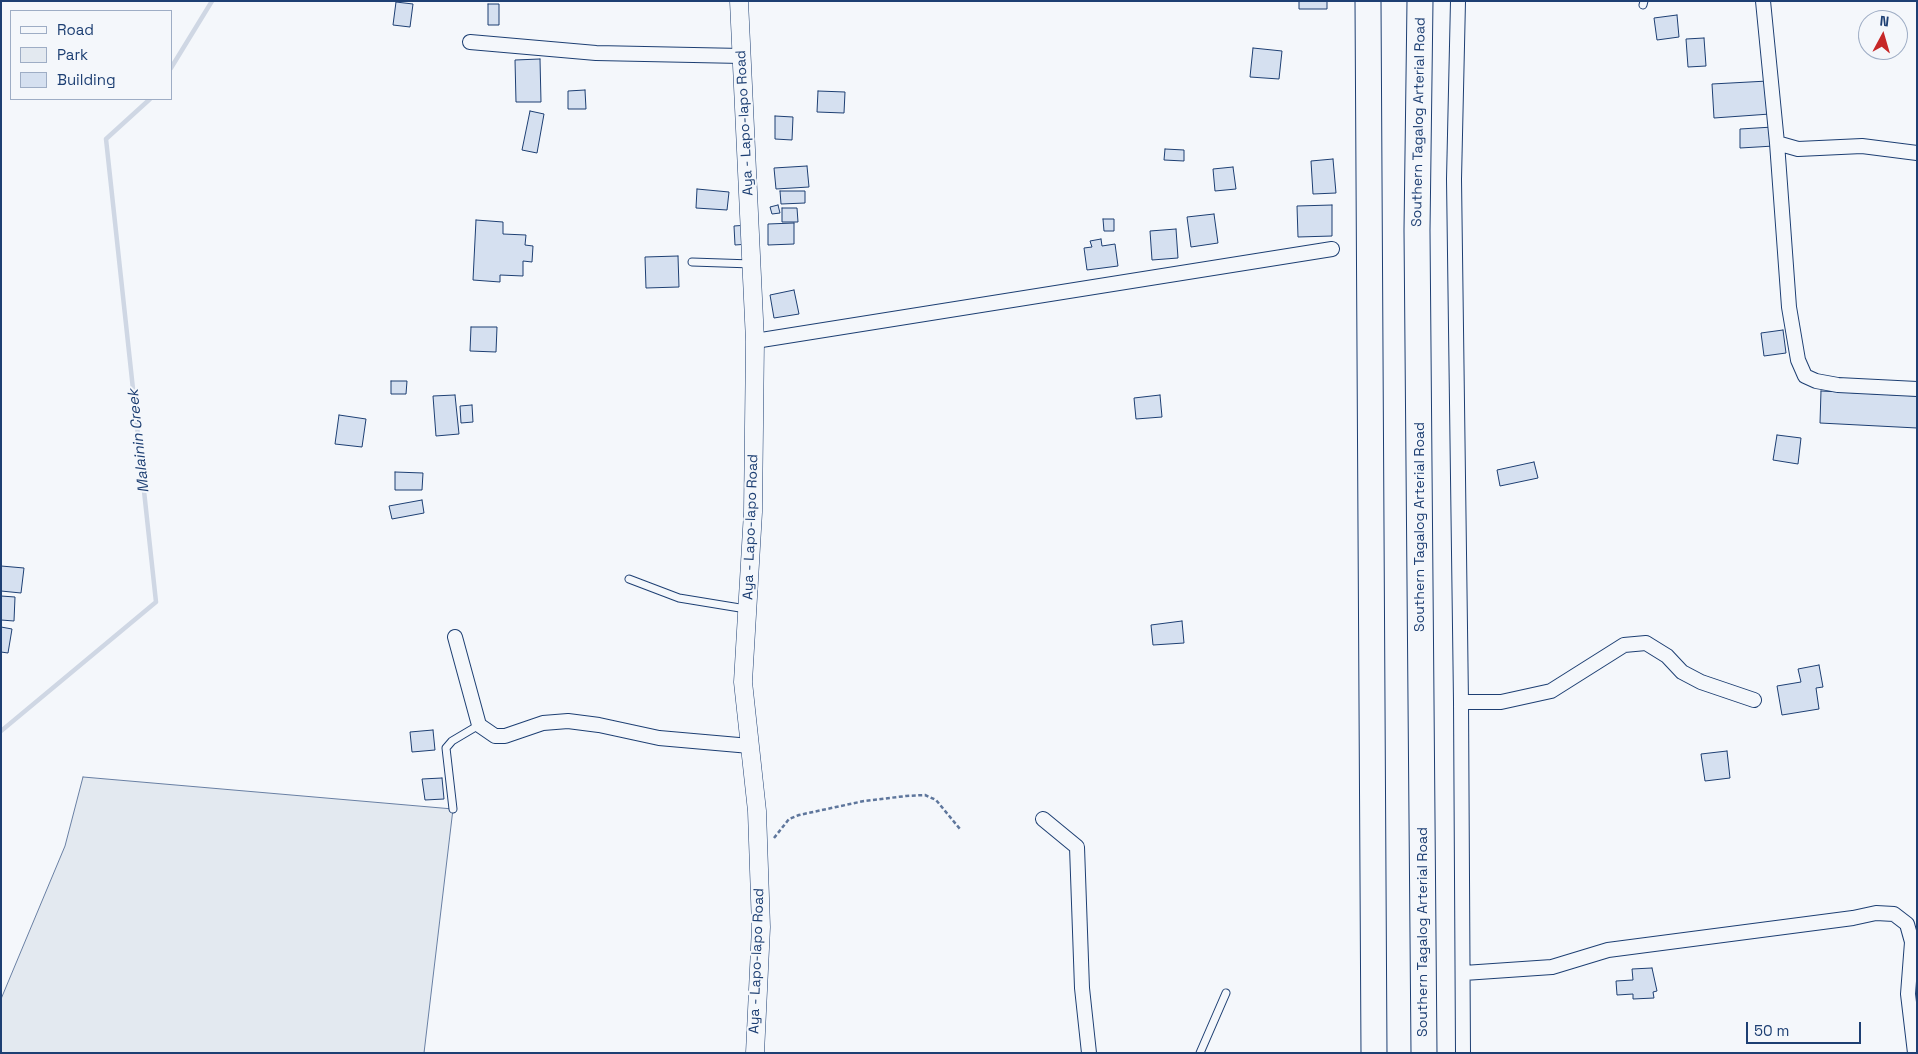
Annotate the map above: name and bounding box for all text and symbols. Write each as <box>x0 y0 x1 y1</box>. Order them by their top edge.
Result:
legend <box>10 10 172 100</box>
north arrow <box>1858 10 1908 60</box>
text: N <box>1879 12 1890 31</box>
street label: Southern Tagalog Arterial Road <box>1409 17 1429 227</box>
text: Road <box>57 20 94 39</box>
text: Park <box>57 45 88 64</box>
street label: Aya - Lapo-lapo Road <box>733 50 757 196</box>
text: Building <box>57 70 116 89</box>
water label: Malainin Creek <box>125 388 153 494</box>
street label: Southern Tagalog Arterial Road <box>1412 422 1428 632</box>
street label: Aya - Lapo-lapo Road <box>740 454 762 600</box>
street label: Southern Tagalog Arterial Road <box>1415 827 1431 1037</box>
street label: Aya - Lapo-lapo Road <box>746 888 768 1034</box>
scale bar <box>1748 1012 1863 1044</box>
text: 50 m <box>1754 1021 1789 1040</box>

